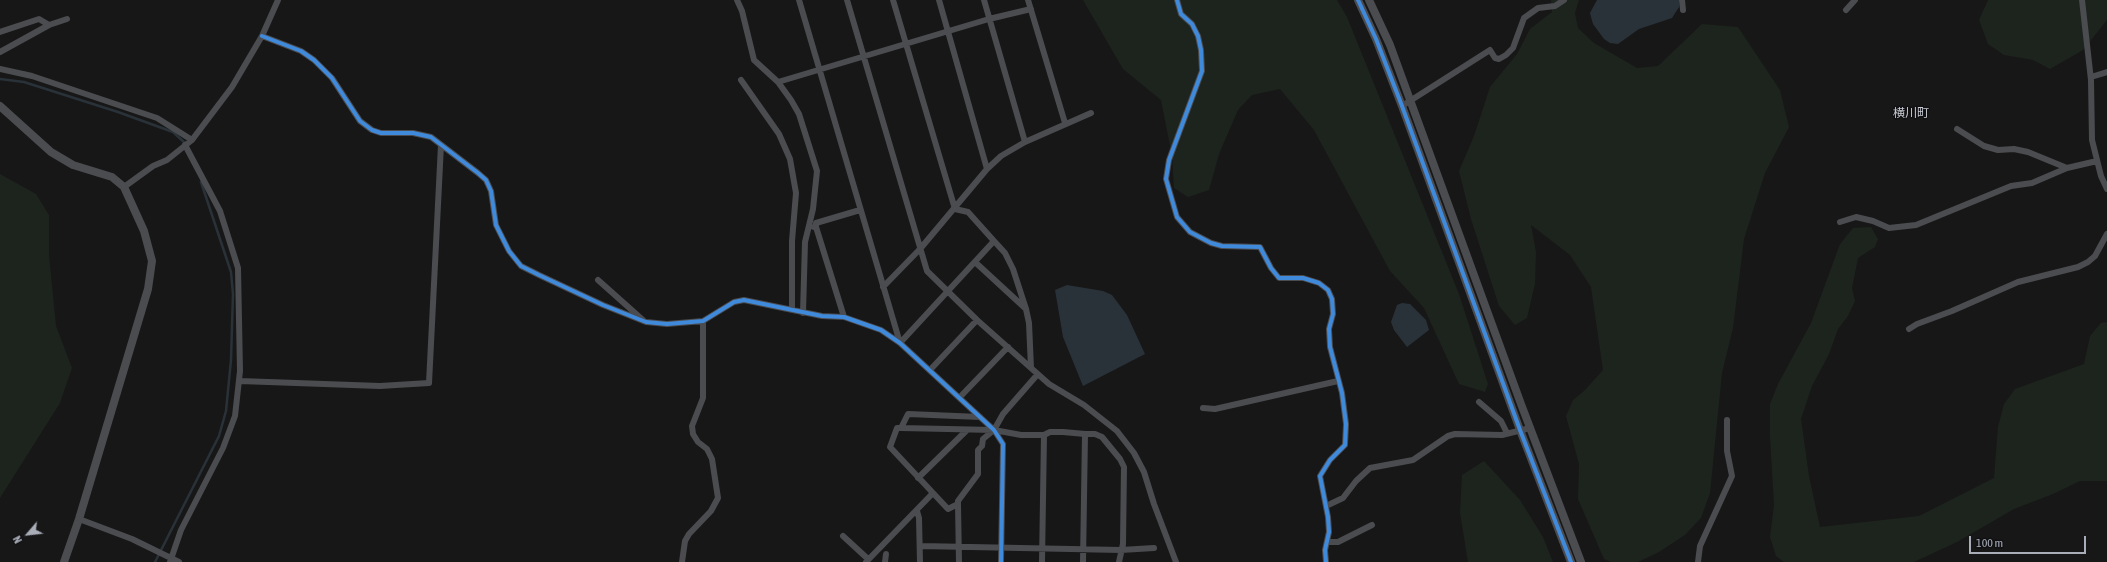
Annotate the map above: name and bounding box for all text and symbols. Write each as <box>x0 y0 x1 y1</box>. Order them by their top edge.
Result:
district label: 横川町 <box>1893 106 1929 120</box>
north arrow <box>8 514 48 554</box>
scale bar <box>1971 528 2088 554</box>
text: N <box>11 534 24 545</box>
text: 100 m <box>1976 536 2003 550</box>

